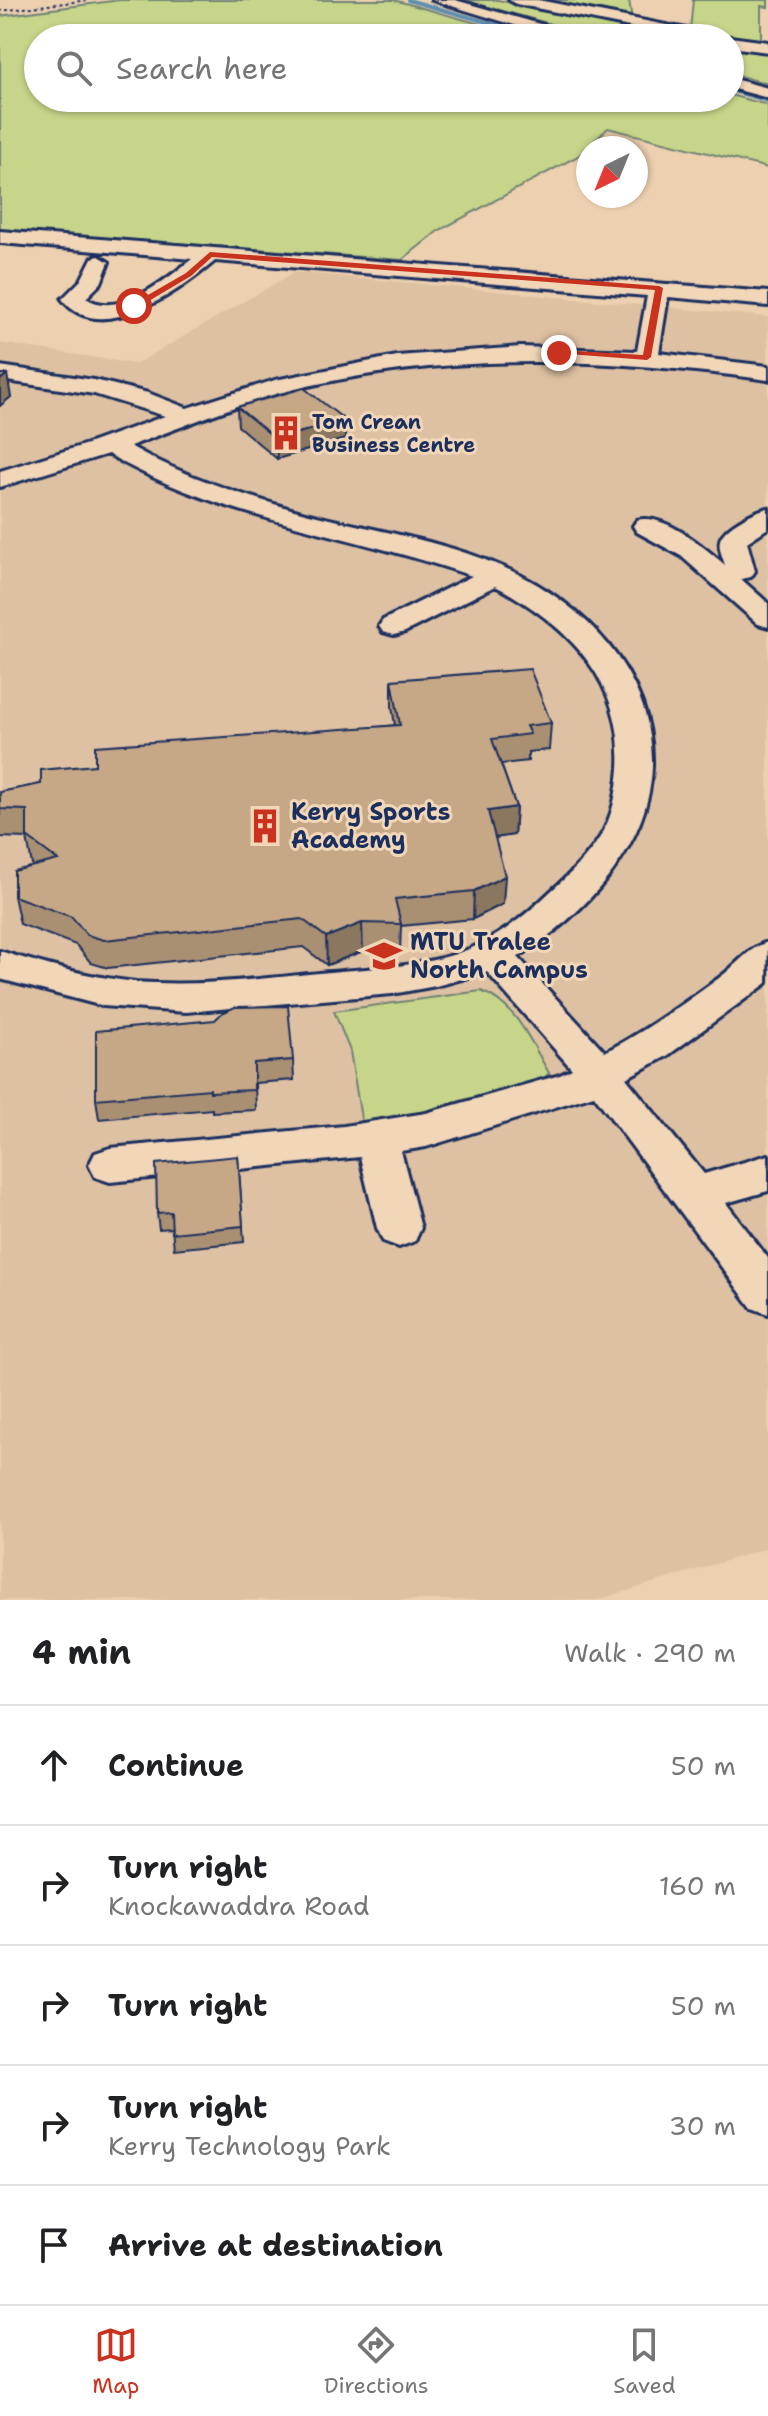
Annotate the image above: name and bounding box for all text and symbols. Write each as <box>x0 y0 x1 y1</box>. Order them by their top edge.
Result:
search box <box>24 24 744 112</box>
icon: search <box>52 46 96 90</box>
text: Search here <box>116 48 287 89</box>
north arrow <box>576 136 648 208</box>
route start <box>116 288 152 324</box>
route end <box>541 335 577 371</box>
place label: Tom Crean Business Centre <box>312 409 475 458</box>
building icon: Tom Crean Business Centre <box>267 414 305 452</box>
place label: Kerry Sports Academy <box>291 796 450 856</box>
building icon: Kerry Sports Academy <box>246 807 284 845</box>
place label: MTU Tralee North Campus <box>410 926 588 986</box>
school or university icon: MTU Tralee North Campus <box>365 937 403 975</box>
text: 4 min <box>32 1629 131 1675</box>
text: Walk · 290 m <box>564 1635 736 1670</box>
icon: ahead <box>32 1743 76 1787</box>
text: Continue <box>108 1745 244 1786</box>
text: 50 m <box>671 1748 736 1783</box>
text: Turn right <box>108 1847 267 1888</box>
icon: right <box>32 1863 76 1907</box>
text: 160 m <box>659 1868 736 1903</box>
text: Knockawaddra Road <box>108 1888 369 1923</box>
icon: right <box>32 1983 76 2027</box>
text: Turn right <box>108 1985 267 2026</box>
text: 50 m <box>671 1988 736 2023</box>
text: Turn right <box>108 2087 267 2128</box>
icon: right <box>32 2103 76 2147</box>
text: 30 m <box>669 2108 736 2143</box>
text: Kerry Technology Park <box>108 2128 391 2163</box>
icon: arrive <box>32 2223 76 2267</box>
text: Arrive at destination <box>108 2225 443 2266</box>
tab: Map <box>92 2323 139 2400</box>
tab: Directions <box>324 2323 429 2400</box>
tab: Saved <box>613 2323 676 2400</box>

